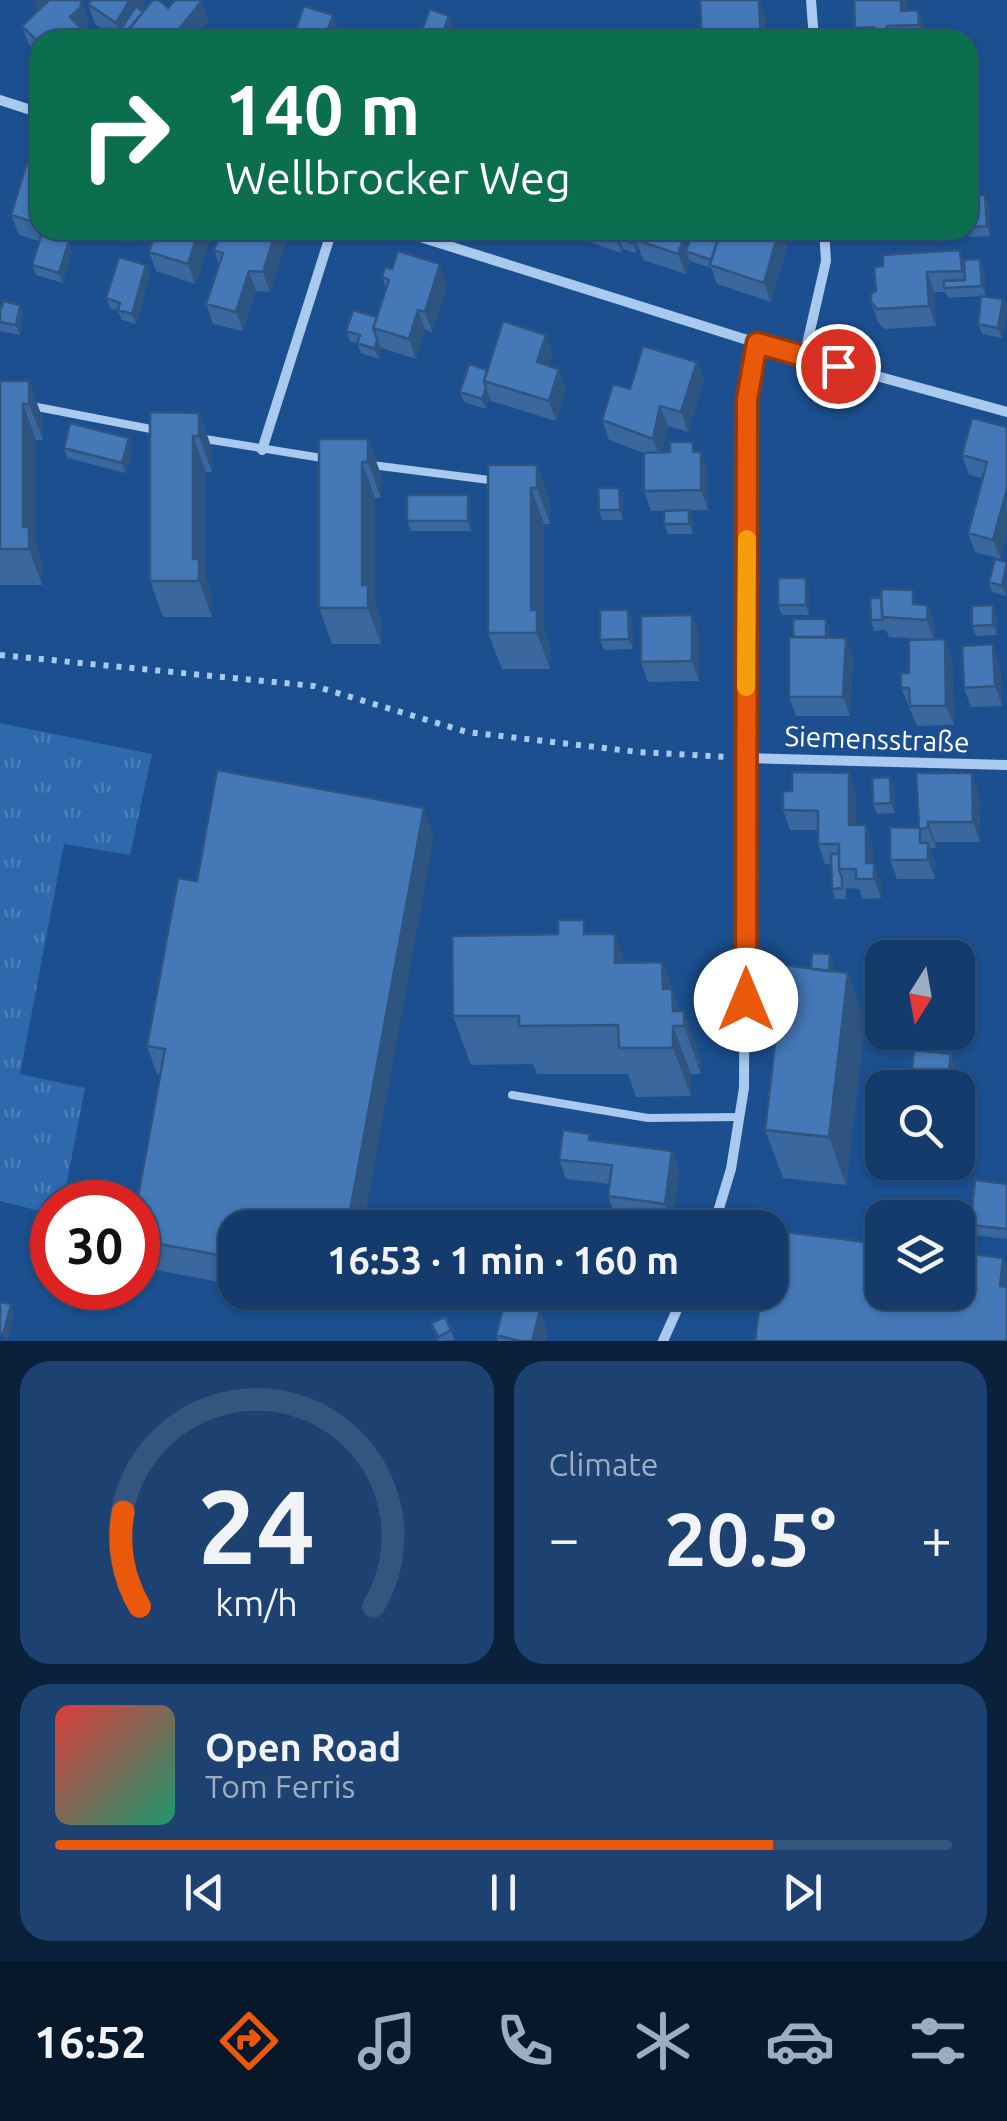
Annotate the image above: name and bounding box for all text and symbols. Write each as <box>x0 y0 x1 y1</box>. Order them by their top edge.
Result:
icon: right <box>60 70 190 200</box>
text: 140 m <box>225 70 420 148</box>
text: Wellbrocker Weg <box>225 152 571 203</box>
pin <box>796 324 881 409</box>
icon: arrive <box>811 339 866 394</box>
street label: Siemensstraße <box>784 720 970 757</box>
north arrow <box>865 940 975 1050</box>
map controls <box>865 940 975 1310</box>
position arrow <box>694 948 798 1052</box>
button: search <box>865 1070 975 1180</box>
speed limit sign: 30 <box>30 1180 160 1310</box>
button: layers <box>865 1200 975 1310</box>
text: 16:53 · 1 min · 160 m <box>327 1239 679 1281</box>
text: Climate <box>549 1446 659 1482</box>
text: 24 <box>198 1467 315 1584</box>
text: 20.5° <box>664 1496 836 1580</box>
text: − <box>549 1507 580 1568</box>
text: + <box>921 1507 952 1568</box>
text: km/h <box>215 1583 298 1623</box>
text: Open Road <box>205 1726 401 1768</box>
text: Tom Ferris <box>205 1768 355 1804</box>
icon: previous <box>177 1865 232 1920</box>
icon: pause <box>476 1865 531 1920</box>
icon: next <box>775 1865 830 1920</box>
icon: directions <box>214 2006 284 2076</box>
icon: music <box>352 2006 422 2076</box>
icon: phone <box>490 2006 560 2076</box>
icon: climate <box>628 2006 698 2076</box>
icon: car <box>765 2006 835 2076</box>
icon: filters <box>903 2006 973 2076</box>
text: 16:52 <box>34 2016 146 2067</box>

